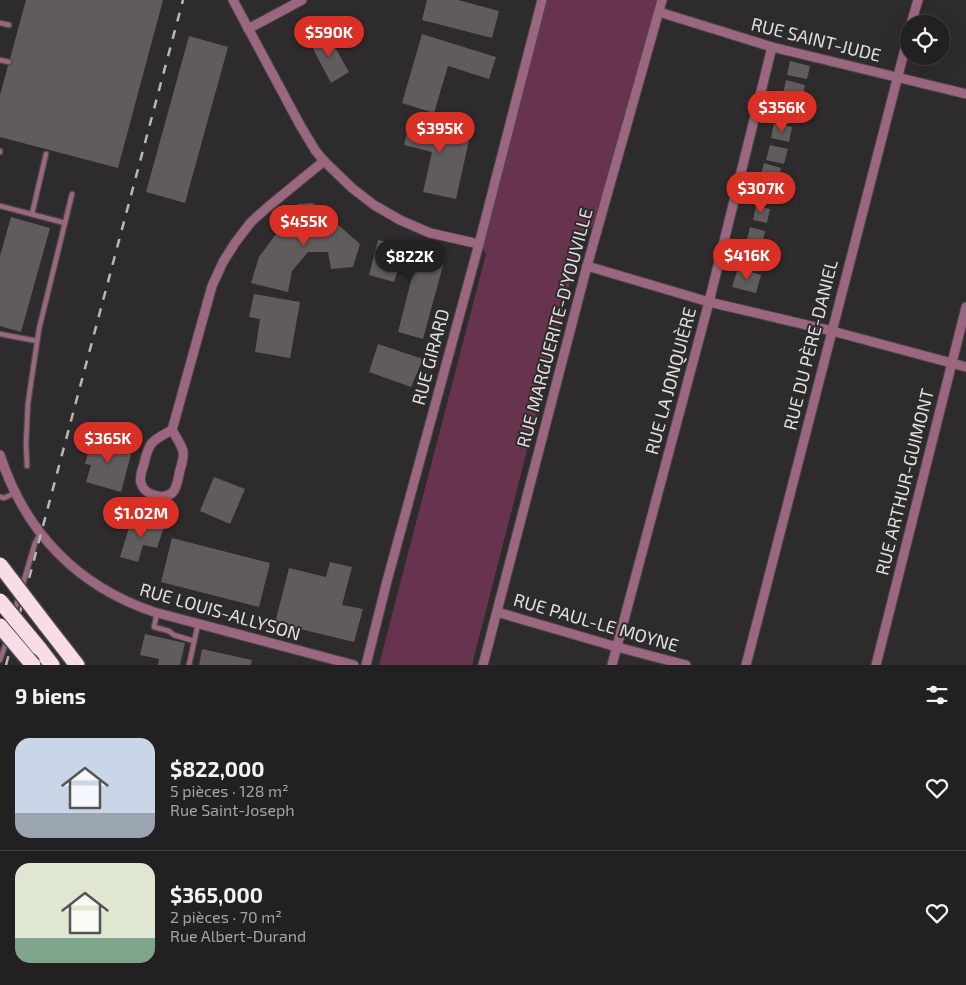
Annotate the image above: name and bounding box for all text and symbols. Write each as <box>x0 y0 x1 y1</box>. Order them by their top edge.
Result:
street label: RUE SAINT-JUDE <box>749 12 883 66</box>
pin: $590K <box>294 15 364 58</box>
map controls <box>900 15 950 65</box>
button: locate <box>900 15 950 65</box>
text: $590K <box>305 22 353 41</box>
pin: $356K <box>747 90 817 133</box>
text: $356K <box>759 97 805 116</box>
pin: $395K <box>405 112 475 154</box>
text: $395K <box>417 118 463 137</box>
pin: $307K <box>726 172 796 214</box>
text: $307K <box>737 178 785 197</box>
pin: $455K <box>269 204 339 247</box>
street label: RUE MARGUERITE-D'YOUVILLE <box>511 206 597 450</box>
text: $455K <box>280 211 328 230</box>
pin: $416K <box>712 238 782 281</box>
pin: $822K <box>375 240 445 282</box>
text: $416K <box>724 245 770 264</box>
text: $822K <box>386 246 434 265</box>
street label: RUE DU PÈRE-DANIEL <box>778 257 842 432</box>
street label: RUE LA JONQUIÈRE <box>640 305 700 457</box>
street label: RUE GIRARD <box>407 306 453 407</box>
street label: RUE ARTHUR-GUIMONT <box>870 386 938 577</box>
pin: $365K <box>73 422 143 464</box>
text: $365K <box>85 428 131 447</box>
pin: $1.02M <box>100 496 182 539</box>
text: $1.02M <box>114 503 168 522</box>
street label: RUE LOUIS-ALLYSON <box>137 578 303 645</box>
street label: RUE PAUL-LE MOYNE <box>511 588 681 656</box>
icon: filters <box>923 681 951 709</box>
text: 9 biens <box>15 683 86 708</box>
text: $822,000 <box>170 756 265 781</box>
icon: home <box>55 758 115 818</box>
icon: heart <box>923 774 951 802</box>
text: 5 pièces · 128 m² <box>170 781 289 800</box>
text: Rue Saint-Joseph <box>170 800 295 819</box>
text: $365,000 <box>170 882 263 907</box>
icon: home <box>55 883 115 943</box>
icon: heart <box>923 899 951 927</box>
text: 2 pièces · 70 m² <box>170 907 282 926</box>
text: Rue Albert-Durand <box>170 926 306 945</box>

